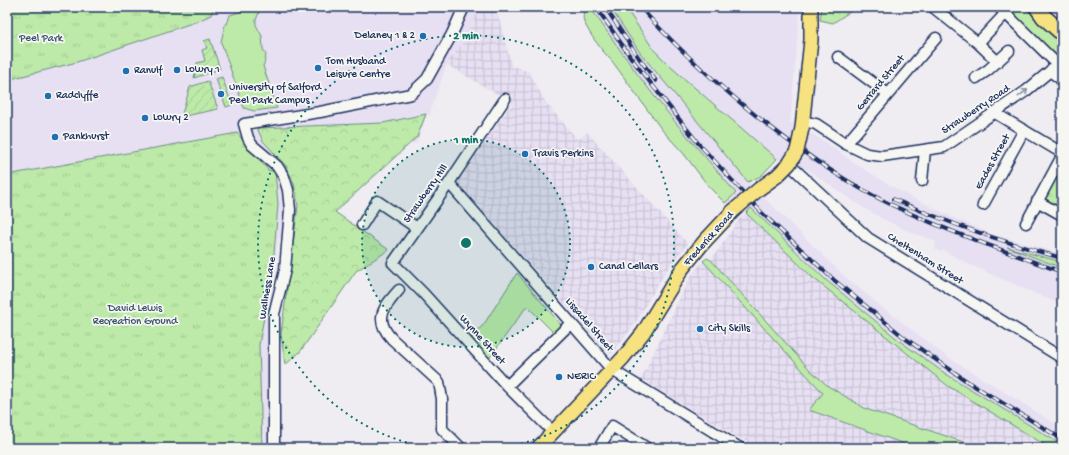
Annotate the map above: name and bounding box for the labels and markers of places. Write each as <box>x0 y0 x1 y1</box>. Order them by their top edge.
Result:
place label: Delaney 1 & 2 <box>354 30 416 42</box>
marker: Delaney 1 & 2 <box>418 31 428 41</box>
place label: Tom Husband Leisure Centre <box>325 56 391 81</box>
marker: Tom Husband Leisure Centre <box>313 63 323 73</box>
place label: Ranulf <box>134 64 164 77</box>
place label: Lowry 1 <box>185 64 220 76</box>
marker: Lowry 1 <box>172 65 182 75</box>
marker: Ranulf <box>121 66 131 76</box>
place label: University of Salford Peel Park Campus <box>228 81 323 107</box>
place label: Radclyffe <box>56 89 99 102</box>
marker: University of Salford Peel Park Campus <box>216 89 226 99</box>
marker: Radclyffe <box>43 91 53 101</box>
place label: Lowry 2 <box>153 112 189 124</box>
marker: Lowry 2 <box>140 113 150 123</box>
place label: Pankhurst <box>62 131 110 143</box>
marker: Pankhurst <box>50 132 60 142</box>
place label: Travis Perkins <box>532 148 594 160</box>
marker: Travis Perkins <box>520 149 530 159</box>
centre of rings <box>459 236 473 250</box>
place label: Canal Cellars <box>599 261 659 273</box>
marker: Canal Cellars <box>586 262 596 272</box>
place label: City Skills <box>708 323 751 335</box>
marker: City Skills <box>695 324 705 334</box>
place label: NERIC <box>567 371 596 383</box>
marker: NERIC <box>554 372 564 382</box>

